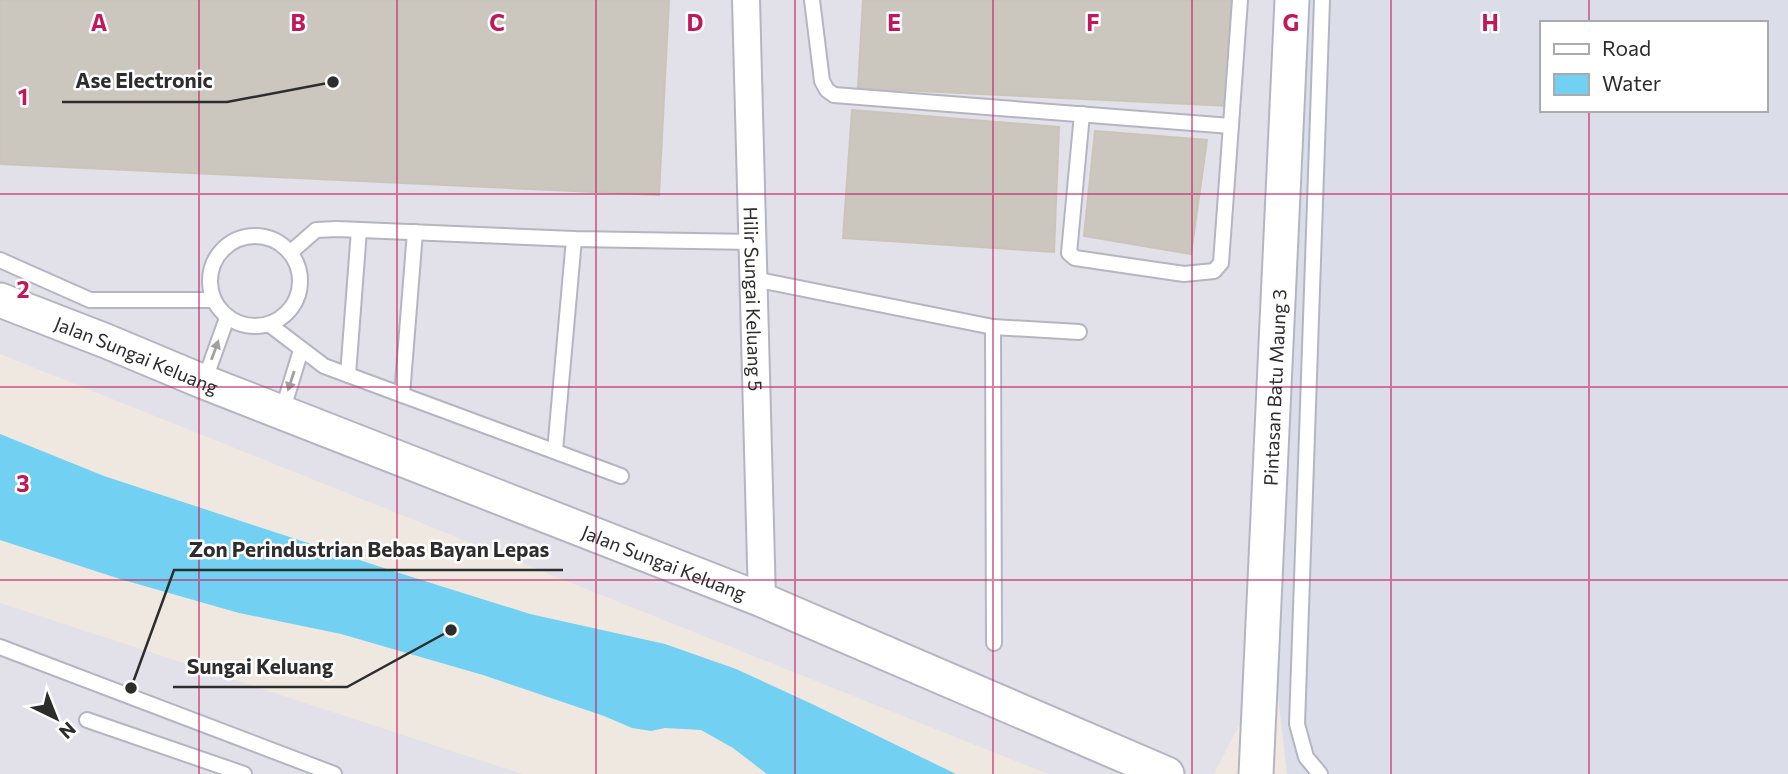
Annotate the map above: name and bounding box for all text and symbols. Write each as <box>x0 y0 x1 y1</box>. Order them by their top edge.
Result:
text: A <box>91 8 108 36</box>
text: B <box>290 8 306 36</box>
text: C <box>489 8 505 36</box>
text: D <box>687 8 704 36</box>
text: E <box>887 8 901 36</box>
text: F <box>1086 8 1100 36</box>
text: G <box>1283 8 1299 36</box>
text: H <box>1481 8 1499 36</box>
legend <box>1540 21 1767 112</box>
text: Road <box>1602 35 1651 60</box>
callout: Ase Electronic <box>62 60 227 102</box>
text: Ase Electronic <box>75 67 213 92</box>
text: Water <box>1602 70 1661 95</box>
text: 1 <box>18 82 28 110</box>
street label: Hilir Sungai Keluang 5 <box>740 206 768 392</box>
text: 2 <box>16 275 30 303</box>
street label: Pintasan Batu Maung 3 <box>1258 288 1290 486</box>
street label: Jalan Sungai Keluang <box>51 311 222 398</box>
one-way arrow <box>210 339 221 360</box>
one-way arrow <box>285 371 296 392</box>
text: 3 <box>16 469 30 497</box>
street label: Jalan Sungai Keluang <box>579 519 750 604</box>
callout: Zon Perindustrian Bebas Bayan Lepas <box>174 528 563 570</box>
text: Zon Perindustrian Bebas Bayan Lepas <box>189 536 550 561</box>
callout: Sungai Keluang <box>173 645 347 687</box>
text: Sungai Keluang <box>187 653 334 678</box>
north arrow <box>21 683 91 753</box>
text: N <box>55 718 81 744</box>

